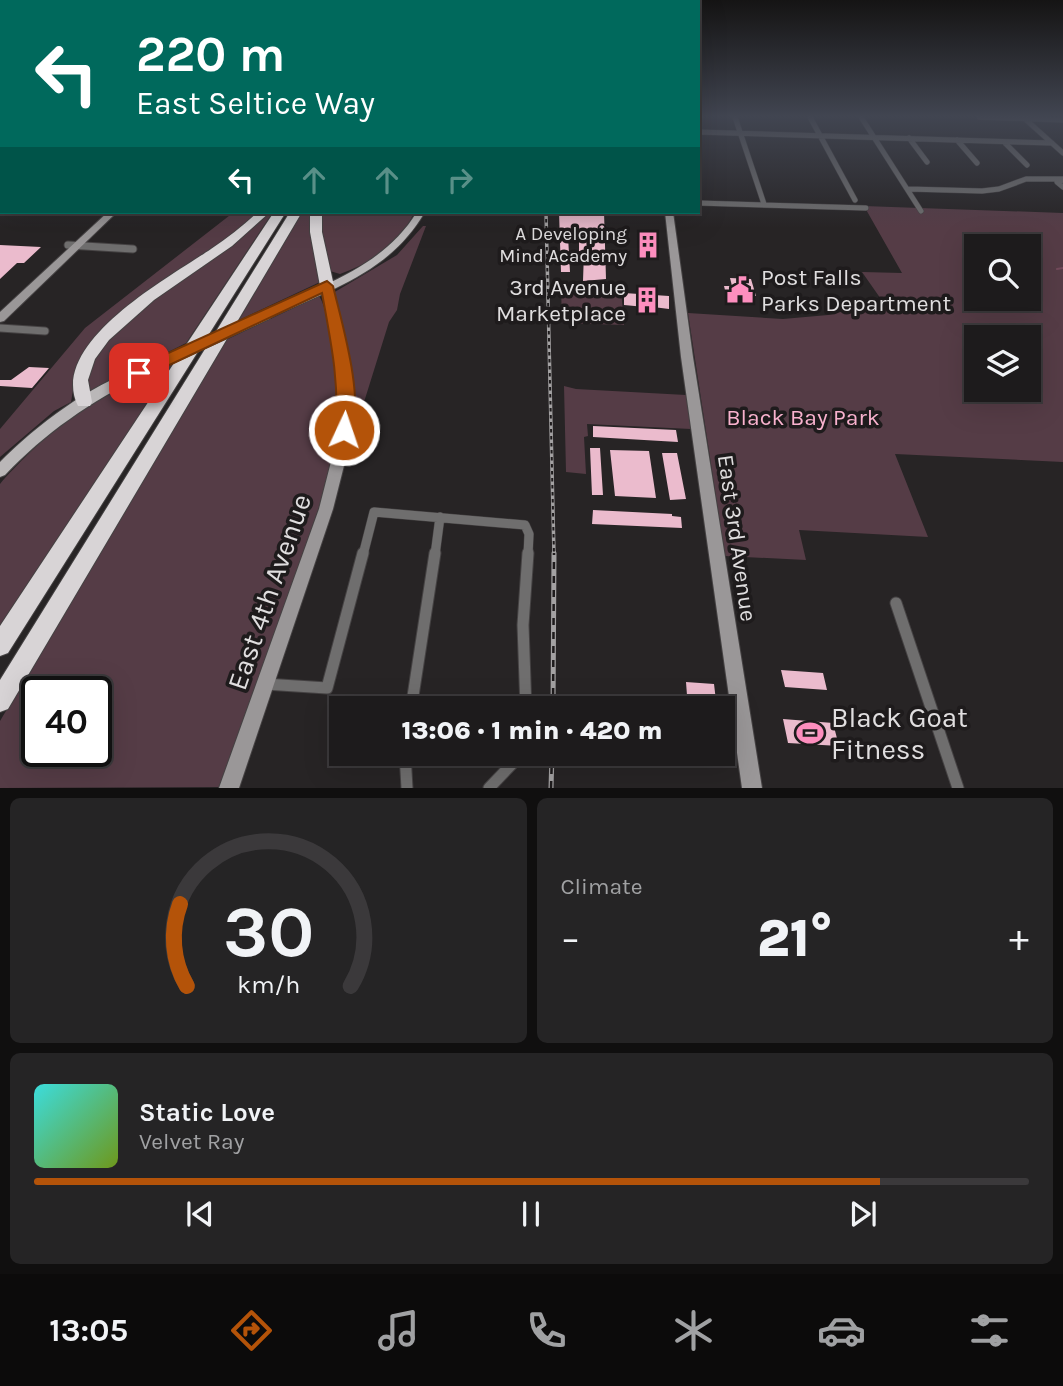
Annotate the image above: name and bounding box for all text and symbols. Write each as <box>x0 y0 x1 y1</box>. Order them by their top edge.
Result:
text: 220 m <box>136 26 285 83</box>
icon: left <box>21 28 112 119</box>
text: East Seltice Way <box>136 85 375 122</box>
icon: left <box>222 161 260 199</box>
icon: ahead <box>295 161 333 199</box>
icon: ahead <box>368 161 406 199</box>
icon: right <box>441 161 479 199</box>
place label: A Developing Mind Academy <box>499 223 627 267</box>
building icon: A Developing Mind Academy <box>633 230 663 260</box>
map controls <box>964 234 1041 402</box>
button: search <box>964 234 1041 311</box>
place label: Post Falls Parks Department <box>761 264 951 317</box>
place label: 3rd Avenue Marketplace <box>496 274 626 327</box>
public building icon: Post Falls Parks Department <box>725 275 755 305</box>
building icon: 3rd Avenue Marketplace <box>632 285 662 315</box>
button: layers <box>964 325 1041 402</box>
pin <box>109 343 169 403</box>
icon: arrive <box>120 354 158 392</box>
position arrow <box>307 393 381 467</box>
park label: Black Bay Park <box>726 404 880 431</box>
street label: East 3rd Avenue <box>712 453 762 623</box>
street label: East 4th Avenue <box>220 490 318 694</box>
speed limit sign: 40 <box>21 676 112 767</box>
place label: Black Goat Fitness <box>831 701 968 766</box>
text: 13:06 · 1 min · 420 m <box>401 715 663 746</box>
sports icon: Black Goat Fitness <box>795 718 825 748</box>
text: Climate <box>561 873 643 900</box>
text: 30 <box>223 890 314 975</box>
text: 21° <box>757 908 833 969</box>
text: − <box>561 916 580 961</box>
text: + <box>1009 916 1029 961</box>
text: km/h <box>237 970 300 999</box>
text: Static Love <box>139 1097 275 1128</box>
text: Velvet Ray <box>139 1128 244 1155</box>
icon: previous <box>181 1195 219 1233</box>
icon: pause <box>512 1195 550 1233</box>
icon: next <box>844 1195 882 1233</box>
icon: directions <box>227 1306 276 1355</box>
icon: music <box>374 1306 423 1355</box>
icon: phone <box>522 1306 571 1355</box>
icon: climate <box>669 1306 718 1355</box>
icon: car <box>817 1306 866 1355</box>
icon: filters <box>965 1306 1014 1355</box>
text: 13:05 <box>49 1312 128 1349</box>

